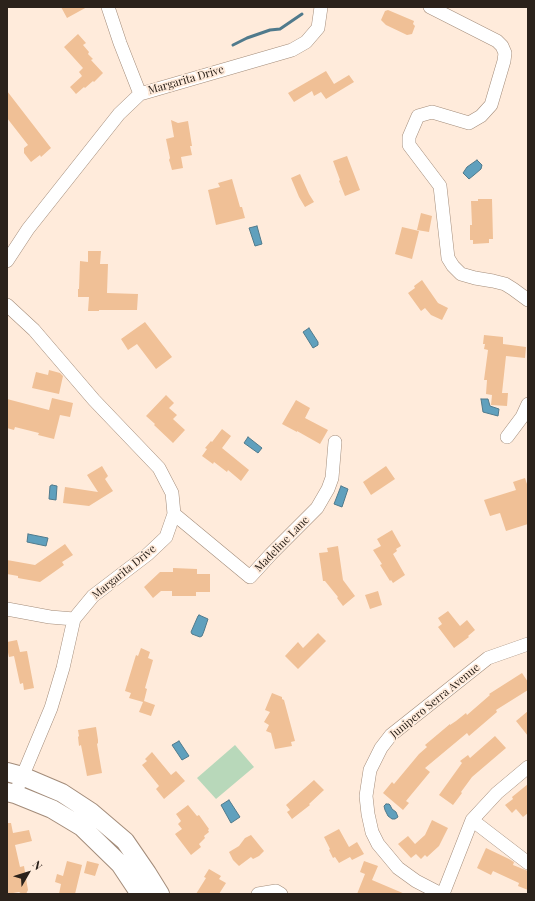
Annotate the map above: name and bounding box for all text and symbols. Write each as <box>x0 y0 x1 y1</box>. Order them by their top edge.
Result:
street label: Margarita Drive <box>147 63 225 97</box>
street label: Madeline Lane <box>252 513 312 575</box>
street label: Margarita Drive <box>89 542 159 602</box>
street label: Junipero Serra Avenue <box>388 661 482 741</box>
north arrow <box>8 853 48 893</box>
text: N <box>29 857 46 873</box>

